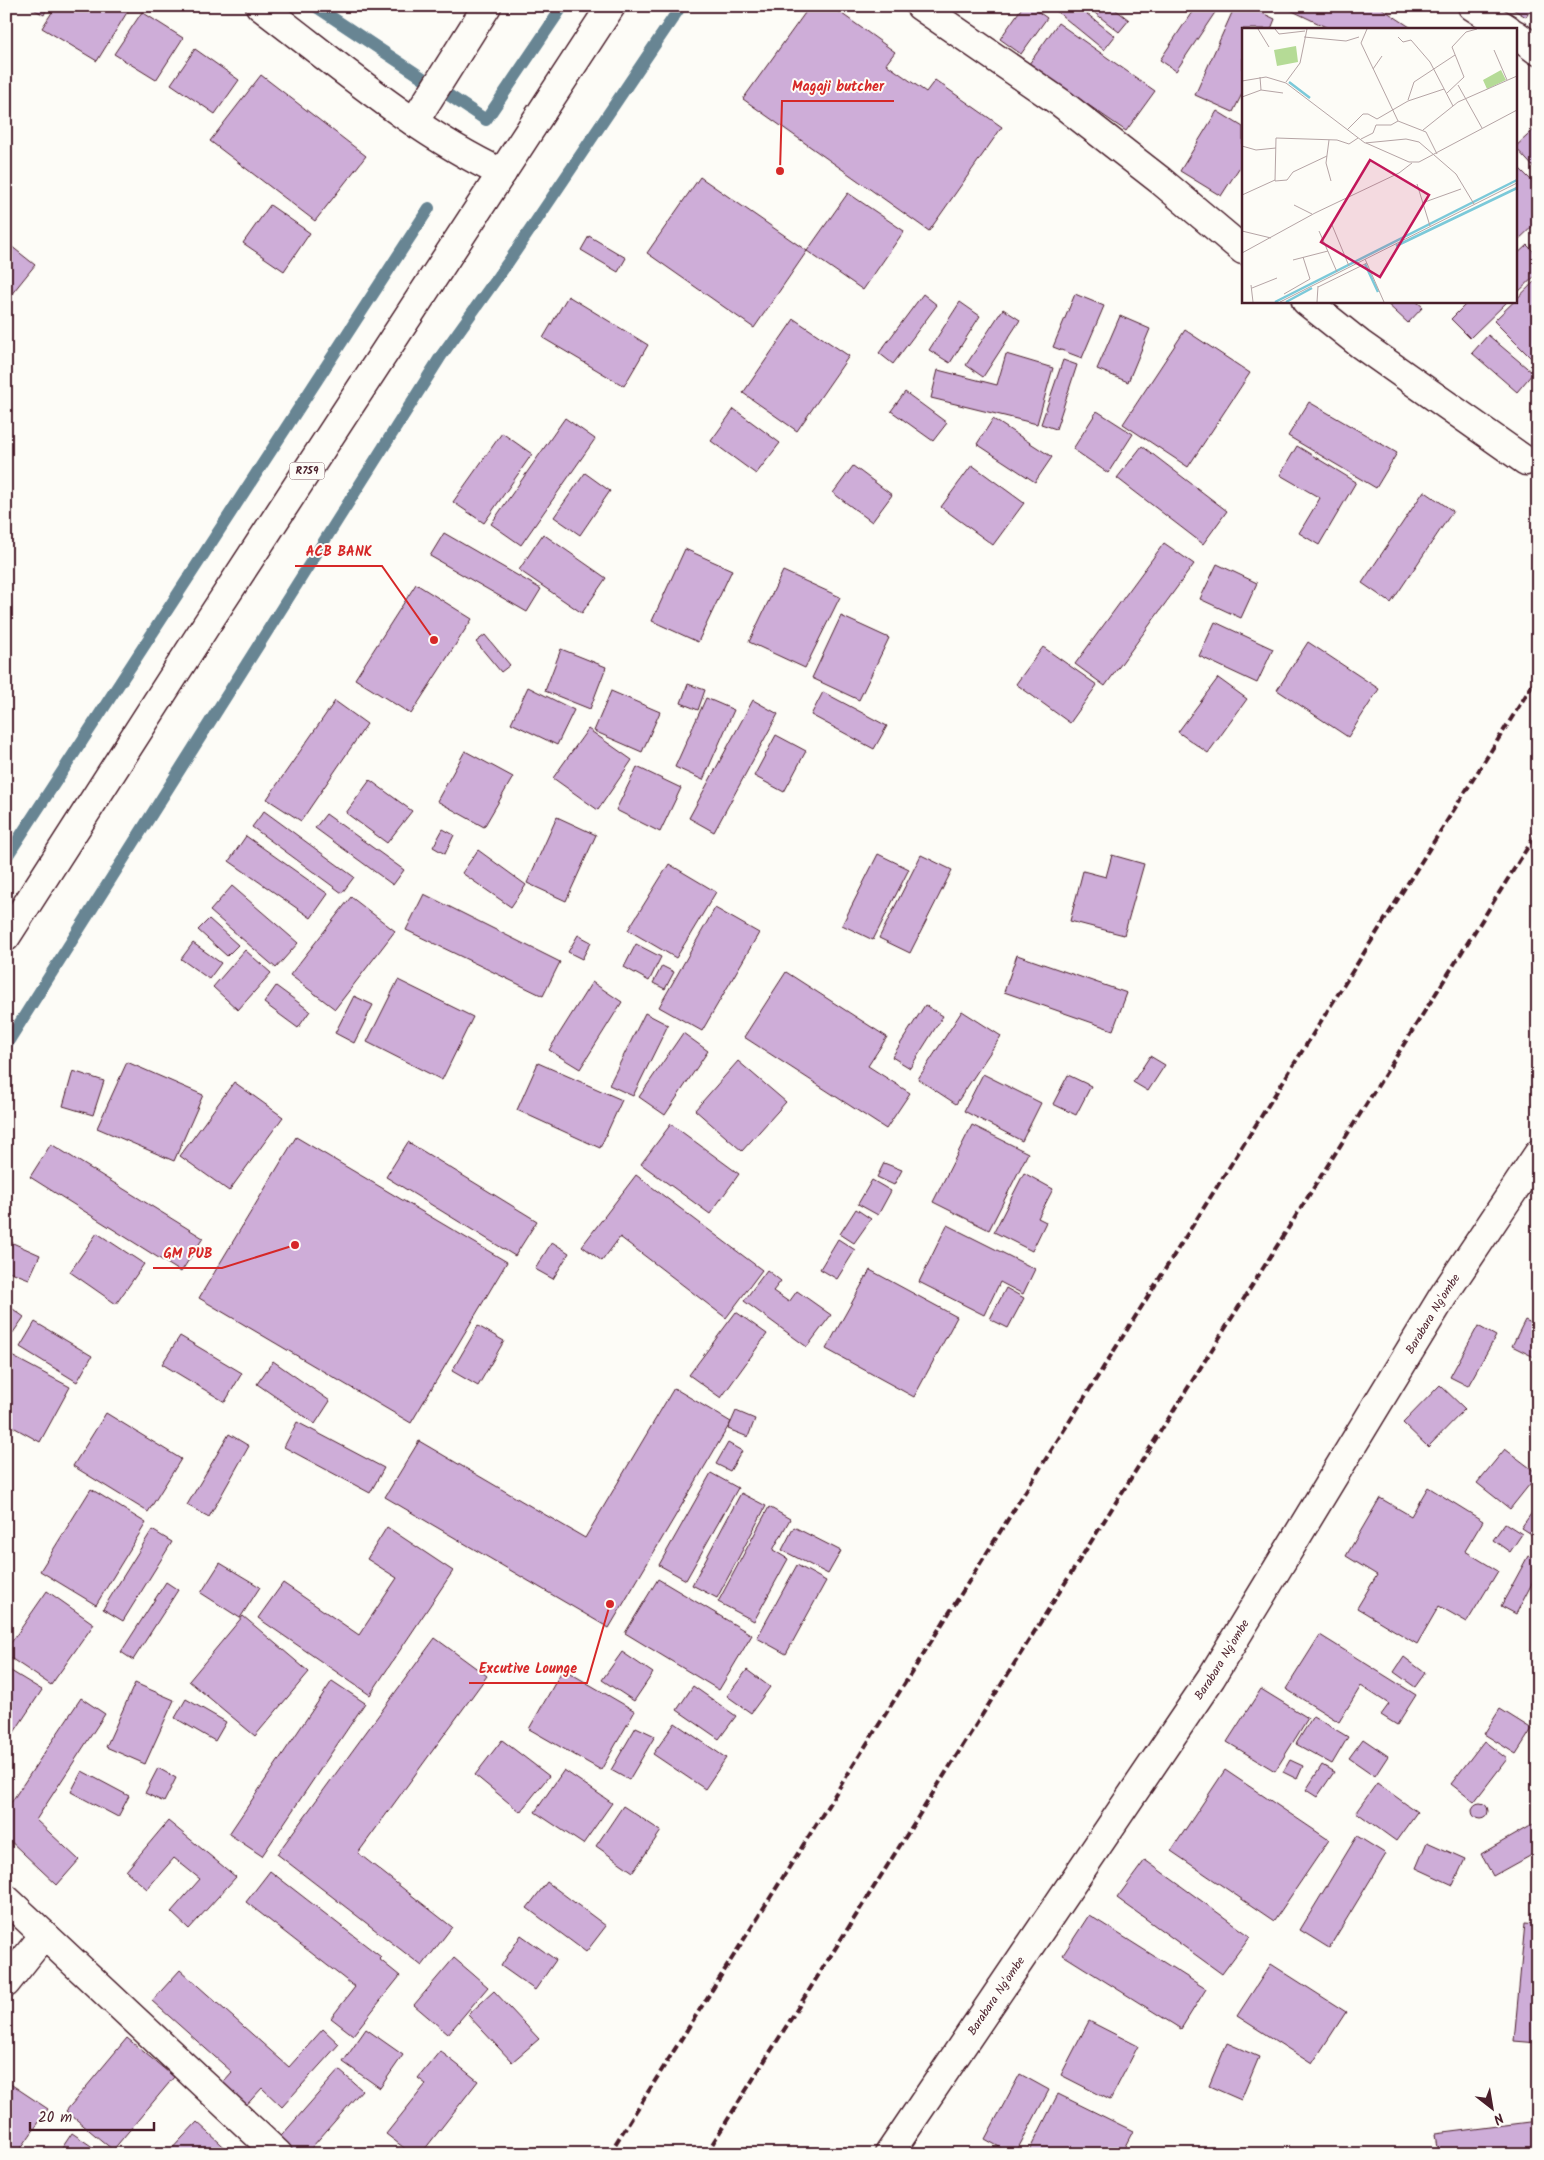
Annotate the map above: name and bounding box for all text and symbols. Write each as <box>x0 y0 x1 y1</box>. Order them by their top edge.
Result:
inset map <box>1242 28 1516 302</box>
callout: Magaji butcher <box>782 72 894 101</box>
text: Magaji butcher <box>792 76 885 98</box>
road number: R759 <box>290 462 324 480</box>
callout: ACB BANK <box>295 537 382 566</box>
text: ACB BANK <box>306 541 373 563</box>
callout: GM PUB <box>153 1239 222 1268</box>
text: GM PUB <box>163 1243 213 1265</box>
street label: Barabara Ng'ombe <box>1400 1269 1465 1358</box>
street label: Barabara Ng'ombe <box>1189 1615 1254 1704</box>
callout: Excutive Lounge <box>469 1654 587 1683</box>
text: Excutive Lounge <box>479 1658 577 1680</box>
street label: Barabara Ng'ombe <box>962 1952 1030 2039</box>
north arrow <box>1466 2082 1516 2132</box>
scale bar <box>30 2100 154 2132</box>
text: 20 m <box>38 2106 72 2130</box>
text: N <box>1489 2107 1508 2130</box>

